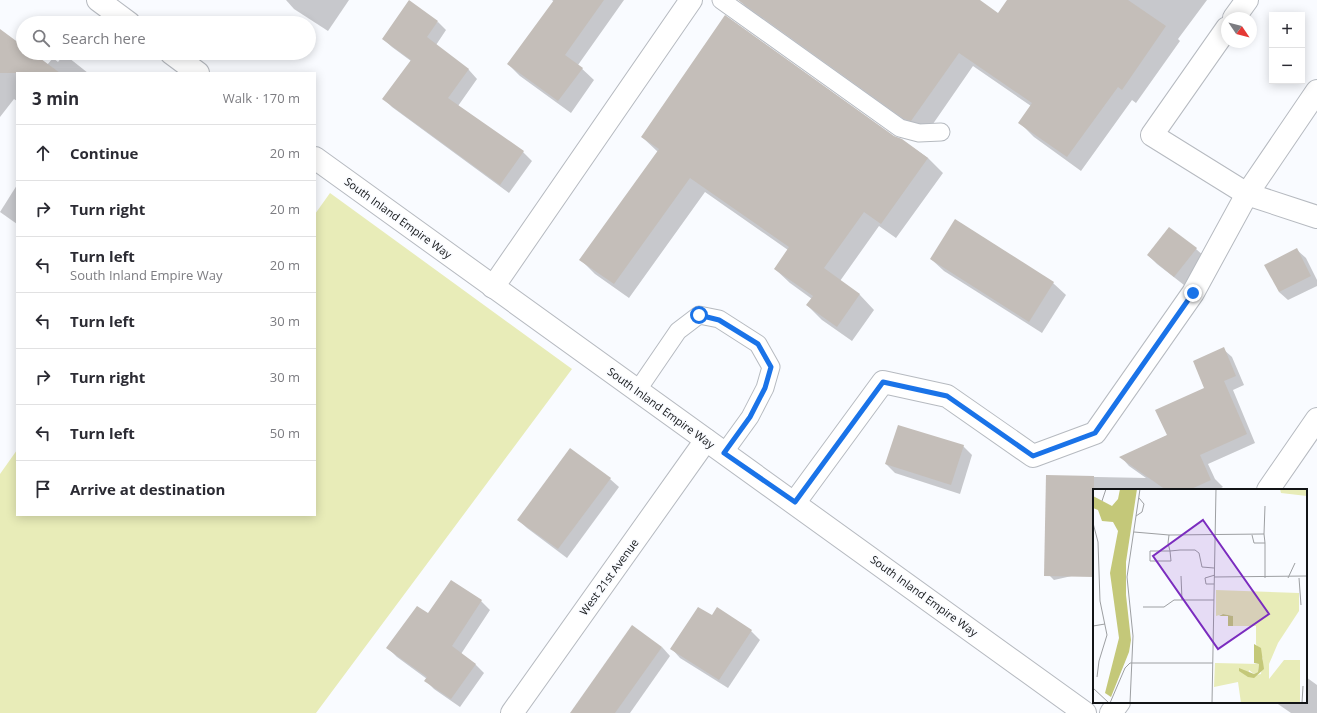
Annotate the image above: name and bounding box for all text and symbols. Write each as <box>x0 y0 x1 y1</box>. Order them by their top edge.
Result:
north arrow <box>1221 12 1257 48</box>
map controls <box>1269 12 1305 84</box>
button: + <box>1269 12 1305 48</box>
search box <box>16 16 316 60</box>
icon: search <box>30 27 52 49</box>
text: Search here <box>62 28 146 48</box>
button: − <box>1269 48 1305 84</box>
text: 3 min <box>32 87 79 110</box>
text: Walk · 170 m <box>223 89 300 107</box>
icon: ahead <box>32 142 54 164</box>
text: Continue <box>70 143 138 163</box>
text: 20 m <box>270 144 300 162</box>
street label: South Inland Empire Way <box>342 174 455 262</box>
icon: right <box>32 198 54 220</box>
text: Turn right <box>70 199 145 219</box>
text: 20 m <box>270 200 300 218</box>
text: Turn left <box>70 246 135 266</box>
icon: left <box>32 254 54 276</box>
text: 20 m <box>270 256 300 274</box>
text: South Inland Empire Way <box>70 266 223 284</box>
route end <box>1184 284 1202 302</box>
route start <box>690 306 708 324</box>
icon: left <box>32 310 54 332</box>
text: Turn left <box>70 311 135 331</box>
text: 30 m <box>270 312 300 330</box>
street label: South Inland Empire Way <box>605 364 718 452</box>
icon: right <box>32 366 54 388</box>
text: Turn right <box>70 367 145 387</box>
text: 30 m <box>270 368 300 386</box>
icon: left <box>32 422 54 444</box>
text: Turn left <box>70 423 135 443</box>
text: 50 m <box>270 424 300 442</box>
icon: arrive <box>32 478 54 500</box>
text: Arrive at destination <box>70 479 225 499</box>
inset map <box>1093 489 1307 703</box>
street label: West 21st Avenue <box>576 535 641 618</box>
street label: South Inland Empire Way <box>868 552 981 640</box>

